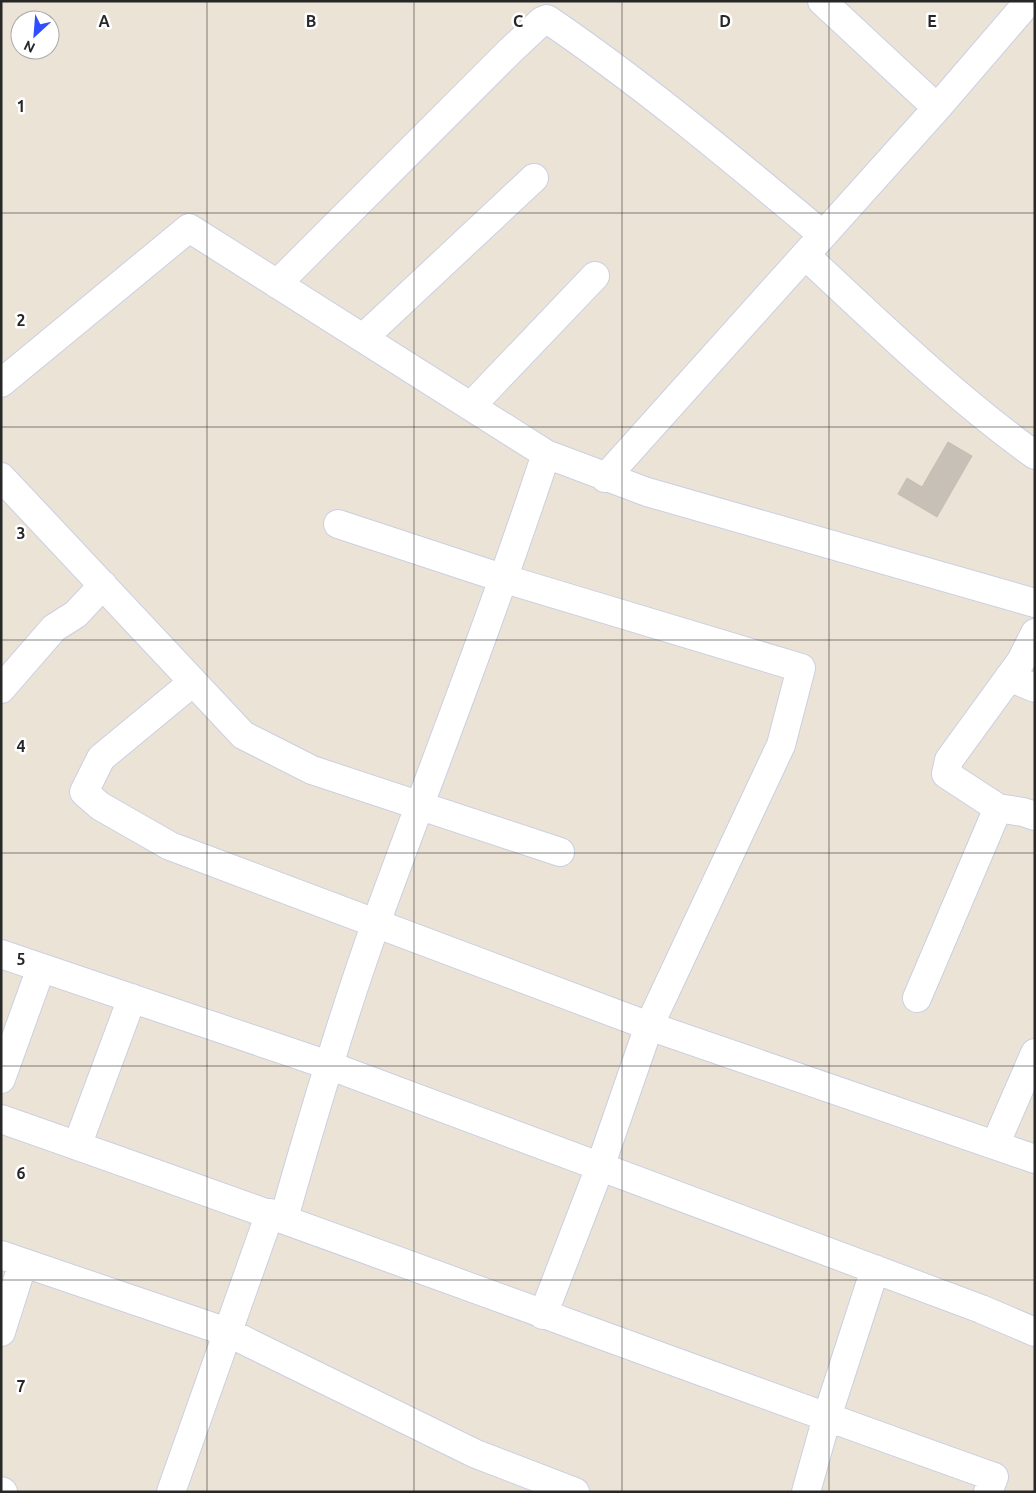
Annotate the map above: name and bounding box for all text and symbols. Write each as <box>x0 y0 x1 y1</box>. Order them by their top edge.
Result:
north arrow <box>10 10 60 60</box>
text: A <box>98 12 110 30</box>
text: B <box>306 12 316 30</box>
text: C <box>513 12 523 30</box>
text: D <box>719 12 731 30</box>
text: E <box>927 12 937 30</box>
text: N <box>21 37 38 56</box>
text: 1 <box>16 97 26 115</box>
text: 2 <box>16 311 26 329</box>
text: 3 <box>16 524 26 542</box>
text: 4 <box>16 737 26 755</box>
text: 5 <box>16 950 26 968</box>
text: 6 <box>16 1164 26 1182</box>
text: 7 <box>16 1377 26 1395</box>

